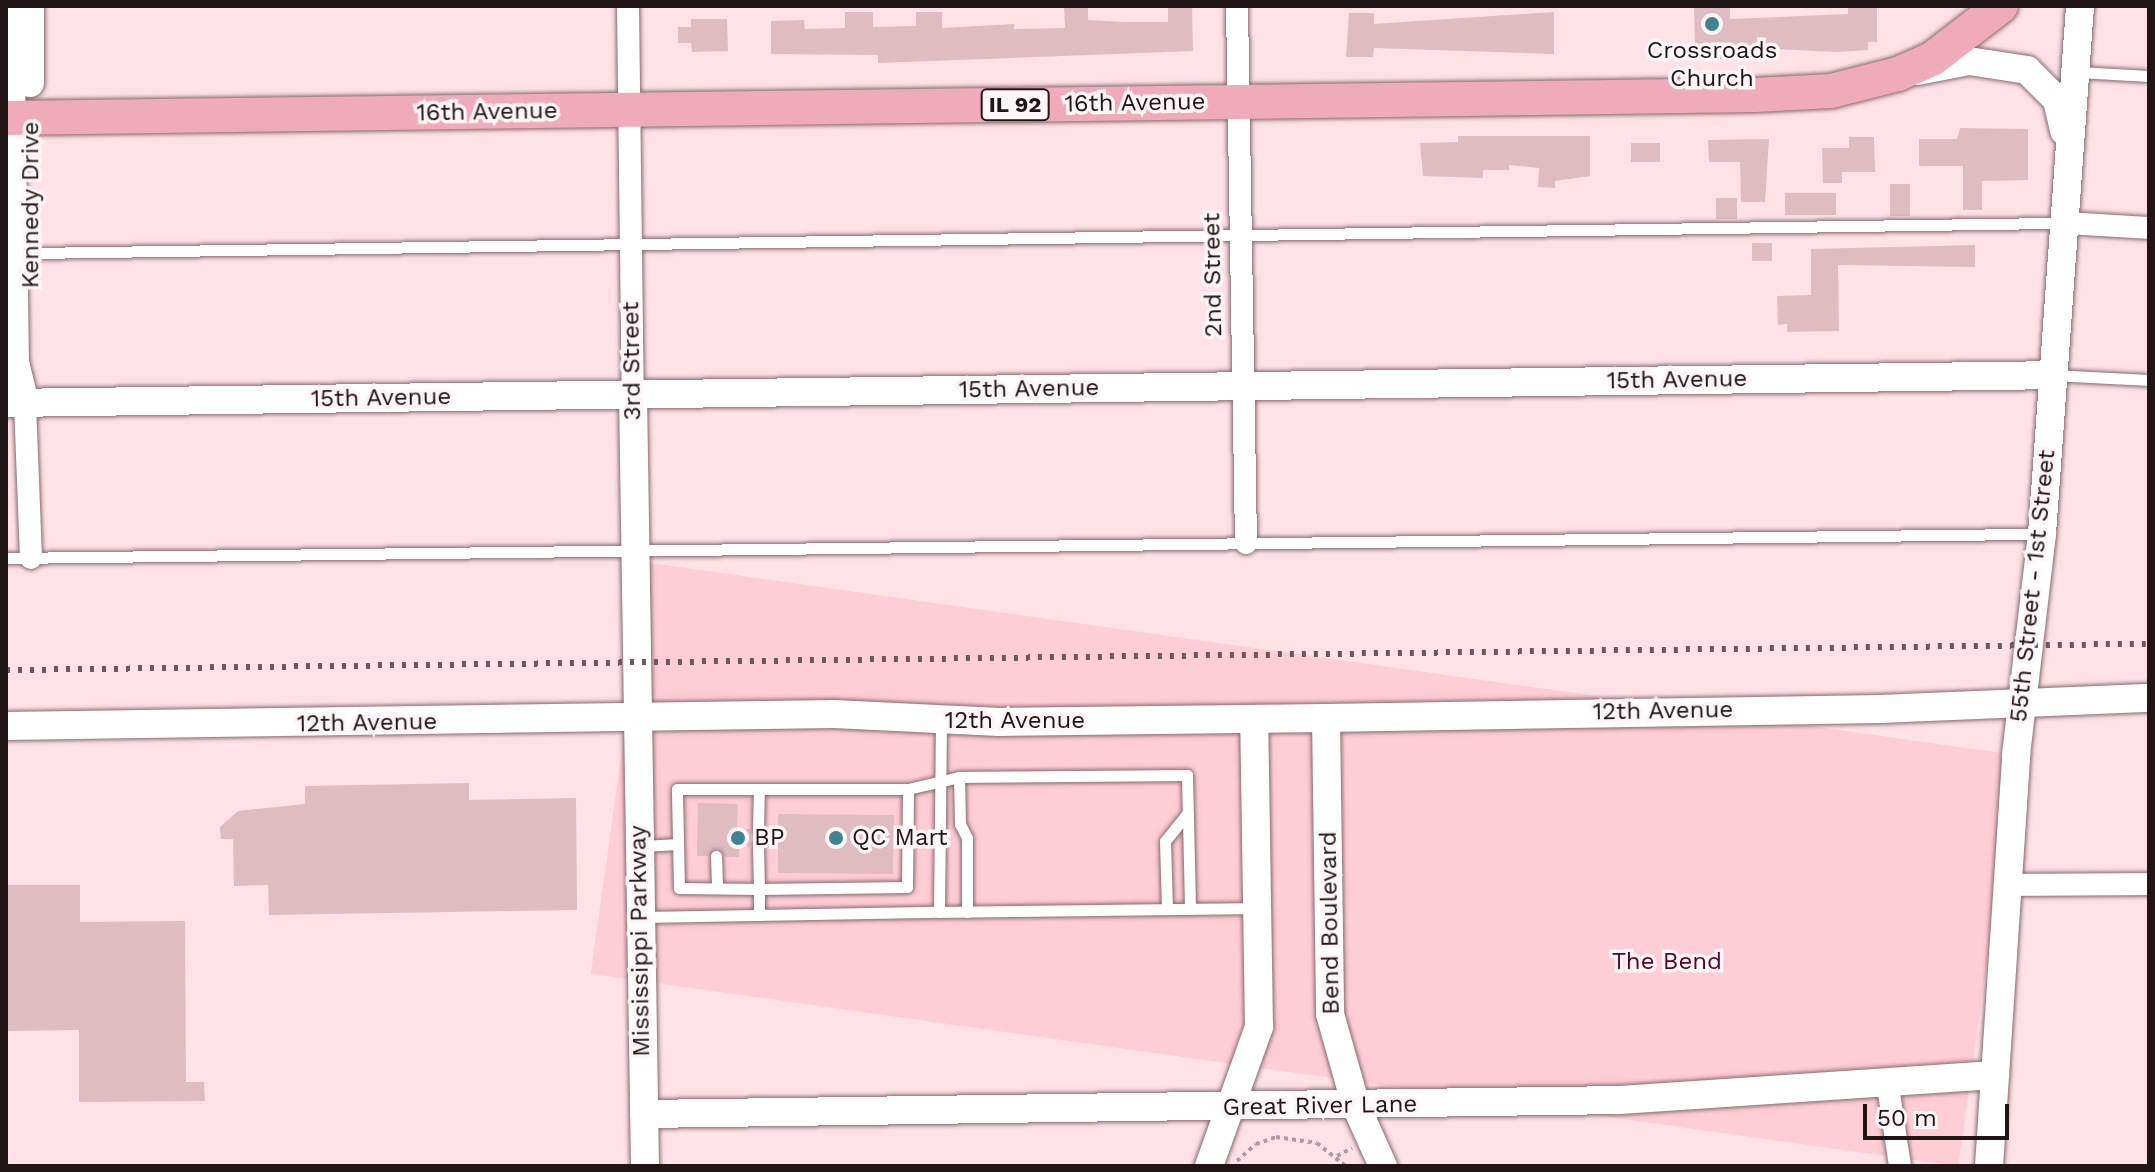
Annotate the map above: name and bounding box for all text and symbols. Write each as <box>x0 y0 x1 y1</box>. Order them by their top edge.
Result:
marker: Crossroads Church <box>1703 15 1721 33</box>
place label: Crossroads Church <box>1647 37 1777 93</box>
road number: IL 92 <box>979 87 1051 123</box>
street label: 16th Avenue <box>1064 87 1206 119</box>
street label: 16th Avenue <box>416 96 558 128</box>
street label: Kennedy Drive <box>17 121 45 289</box>
street label: 2nd Street <box>1198 213 1228 337</box>
street label: 3rd Street <box>617 301 647 421</box>
street label: 15th Avenue <box>1606 364 1748 396</box>
street label: 15th Avenue <box>958 373 1100 405</box>
street label: 15th Avenue <box>310 382 452 414</box>
street label: 55th Street - 1st Street <box>2004 448 2062 724</box>
street label: 12th Avenue <box>1592 695 1734 727</box>
street label: 12th Avenue <box>296 707 438 739</box>
street label: 12th Avenue <box>944 707 1086 735</box>
place label: BP <box>754 824 784 852</box>
place label: QC Mart <box>852 824 948 852</box>
street label: Mississippi Parkway <box>624 825 656 1057</box>
marker: BP <box>729 829 747 847</box>
marker: QC Mart <box>827 829 845 847</box>
street label: Bend Boulevard <box>1314 831 1346 1015</box>
park label: The Bend <box>1612 948 1722 976</box>
scale bar <box>1867 1088 2013 1138</box>
street label: Great River Lane <box>1222 1090 1418 1122</box>
text: 50 m <box>1877 1104 1937 1132</box>

